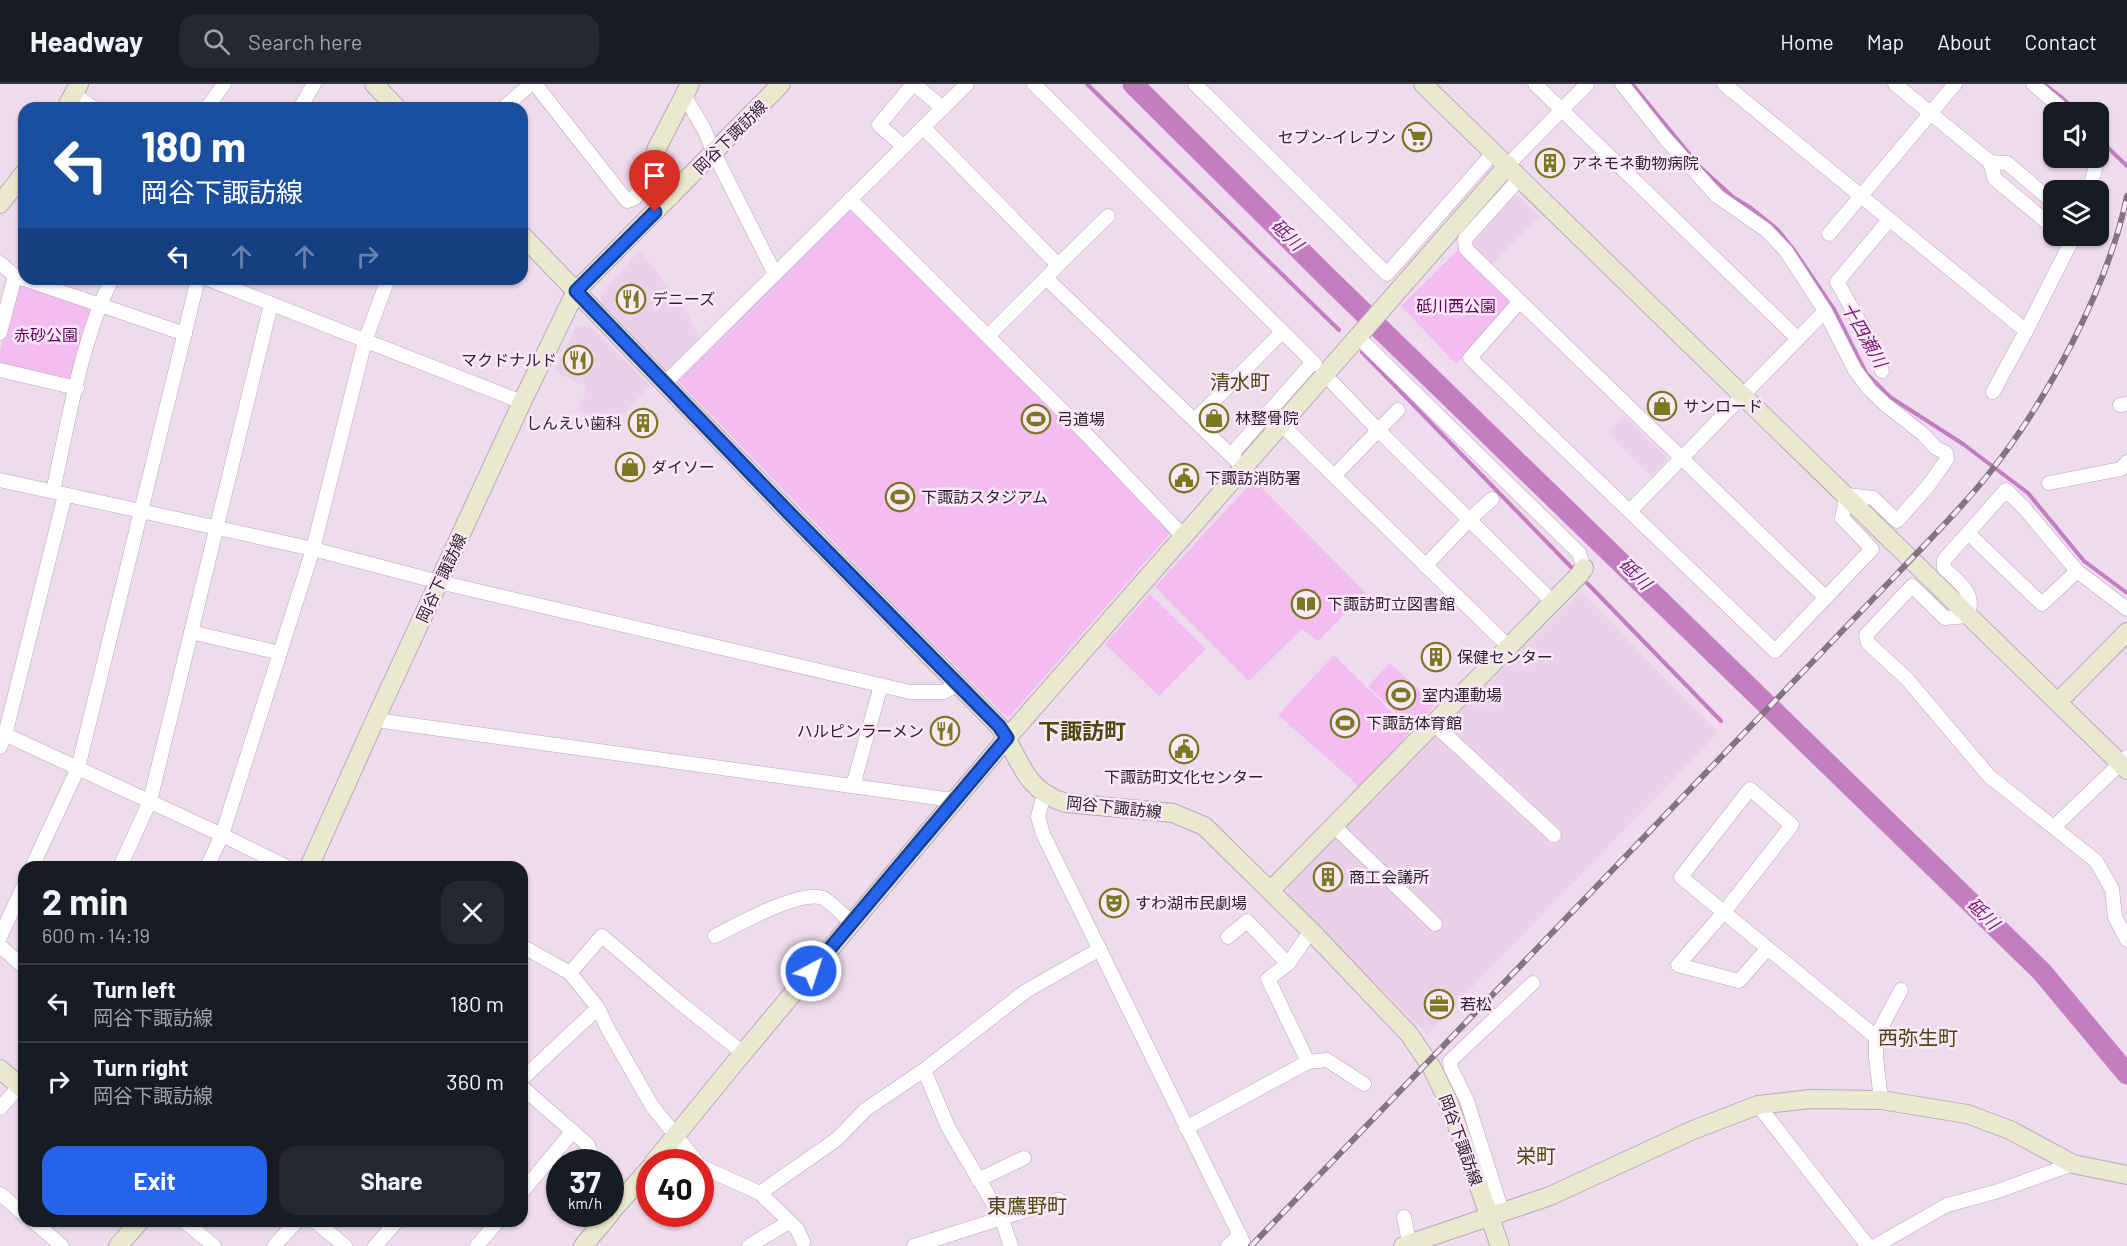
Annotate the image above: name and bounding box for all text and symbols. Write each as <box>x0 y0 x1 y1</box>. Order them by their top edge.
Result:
search box <box>179 14 599 68</box>
text: Headway <box>30 24 143 58</box>
icon: search <box>200 25 233 58</box>
text: Search here <box>248 28 362 54</box>
text: Home <box>1780 29 1834 54</box>
text: Map <box>1867 29 1904 54</box>
text: About <box>1937 29 1992 54</box>
text: Contact <box>2025 29 2097 54</box>
street label: 岡谷下諏訪線 <box>689 96 770 177</box>
map controls <box>2043 102 2109 246</box>
button: sound <box>2043 102 2109 168</box>
text: 180 m <box>141 120 246 170</box>
supermarket icon: セブン-イレブン <box>1401 121 1433 153</box>
icon: left <box>42 126 120 204</box>
place label: セブン-イレブン <box>1278 127 1396 146</box>
building icon: アネモネ動物病院 <box>1534 147 1566 179</box>
pin <box>629 150 680 212</box>
place label: アネモネ動物病院 <box>1571 153 1699 172</box>
icon: arrive <box>638 159 671 192</box>
text: 岡谷下諏訪線 <box>141 175 303 207</box>
button: layers <box>2043 180 2109 246</box>
water label: 砥川 <box>1267 214 1310 256</box>
icon: left <box>162 240 195 273</box>
icon: ahead <box>225 240 258 273</box>
icon: ahead <box>288 240 321 273</box>
icon: right <box>351 240 384 273</box>
restaurant icon: デニーズ <box>615 283 647 315</box>
place label: デニーズ <box>652 289 715 308</box>
park label: 砥川西公園 <box>1416 296 1496 315</box>
water label: 十四瀬川 <box>1837 298 1893 373</box>
park label: 赤砂公園 <box>14 325 78 344</box>
restaurant icon: マクドナルド <box>562 344 594 376</box>
place label: マクドナルド <box>461 350 557 369</box>
district label: 清水町 <box>1210 369 1270 393</box>
shop icon: サンロード <box>1646 390 1678 422</box>
place label: サンロード <box>1683 396 1763 415</box>
shop icon: 林整骨院 <box>1198 402 1230 434</box>
sports icon: 弓道場 <box>1020 403 1052 435</box>
building icon: しんえい歯科 <box>627 407 659 439</box>
place label: 林整骨院 <box>1235 408 1299 427</box>
place label: 弓道場 <box>1057 409 1105 428</box>
place label: しんえい歯科 <box>526 413 622 432</box>
shop icon: ダイソー <box>614 451 646 483</box>
place label: ダイソー <box>651 457 715 476</box>
public building icon: 下諏訪消防署 <box>1168 462 1200 494</box>
place label: 下諏訪消防署 <box>1205 468 1301 487</box>
sports icon: 下諏訪スタジアム <box>884 481 916 513</box>
place label: 下諏訪スタジアム <box>921 487 1048 506</box>
street label: 岡谷下諏訪線 <box>412 530 469 625</box>
water label: 砥川 <box>1615 553 1658 595</box>
library icon: 下諏訪町立図書館 <box>1290 588 1322 620</box>
place label: 下諏訪町立図書館 <box>1327 594 1455 613</box>
building icon: 保健センター <box>1420 641 1452 673</box>
place label: 保健センター <box>1457 647 1553 666</box>
sports icon: 室内運動場 <box>1385 679 1417 711</box>
place label: 室内運動場 <box>1422 685 1502 704</box>
sports icon: 下諏訪体育館 <box>1329 707 1361 739</box>
place label: 下諏訪体育館 <box>1366 713 1462 732</box>
restaurant icon: ハルピンラーメン <box>929 715 961 747</box>
district label: 下諏訪町 <box>1038 717 1126 743</box>
place label: ハルピンラーメン <box>797 721 924 740</box>
public building icon: 下諏訪町文化センター <box>1168 733 1200 765</box>
place label: 下諏訪町文化センター <box>1104 767 1264 786</box>
street label: 岡谷下諏訪線 <box>1065 792 1163 821</box>
building icon: 商工会議所 <box>1312 861 1344 893</box>
place label: 商工会議所 <box>1349 867 1429 886</box>
text: 2 min <box>42 879 128 922</box>
button: close <box>441 881 504 944</box>
theatre icon: すわ湖市民劇場 <box>1098 887 1130 919</box>
place label: すわ湖市民劇場 <box>1135 893 1247 912</box>
water label: 砥川 <box>1963 893 2006 935</box>
text: 600 m · 14:19 <box>42 923 150 947</box>
position arrow <box>779 939 843 1003</box>
text: Turn left <box>93 976 176 1002</box>
icon: left <box>42 987 75 1020</box>
office icon: 若松 <box>1423 988 1455 1020</box>
text: 180 m <box>450 990 504 1016</box>
place label: 若松 <box>1460 994 1492 1013</box>
text: 岡谷下諏訪線 <box>93 1005 213 1029</box>
district label: 西弥生町 <box>1878 1025 1958 1049</box>
text: Turn right <box>93 1054 188 1080</box>
icon: right <box>42 1065 75 1098</box>
text: 360 m <box>446 1068 504 1094</box>
text: 岡谷下諏訪線 <box>93 1083 213 1107</box>
street label: 岡谷下諏訪線 <box>1436 1091 1487 1188</box>
district label: 栄町 <box>1516 1143 1556 1167</box>
button: Exit <box>42 1146 267 1215</box>
button: Share <box>279 1146 504 1215</box>
speed limit sign: 40 <box>636 1149 714 1227</box>
text: 37 <box>569 1163 601 1199</box>
district label: 東鷹野町 <box>987 1193 1067 1217</box>
text: km/h <box>568 1194 602 1212</box>

